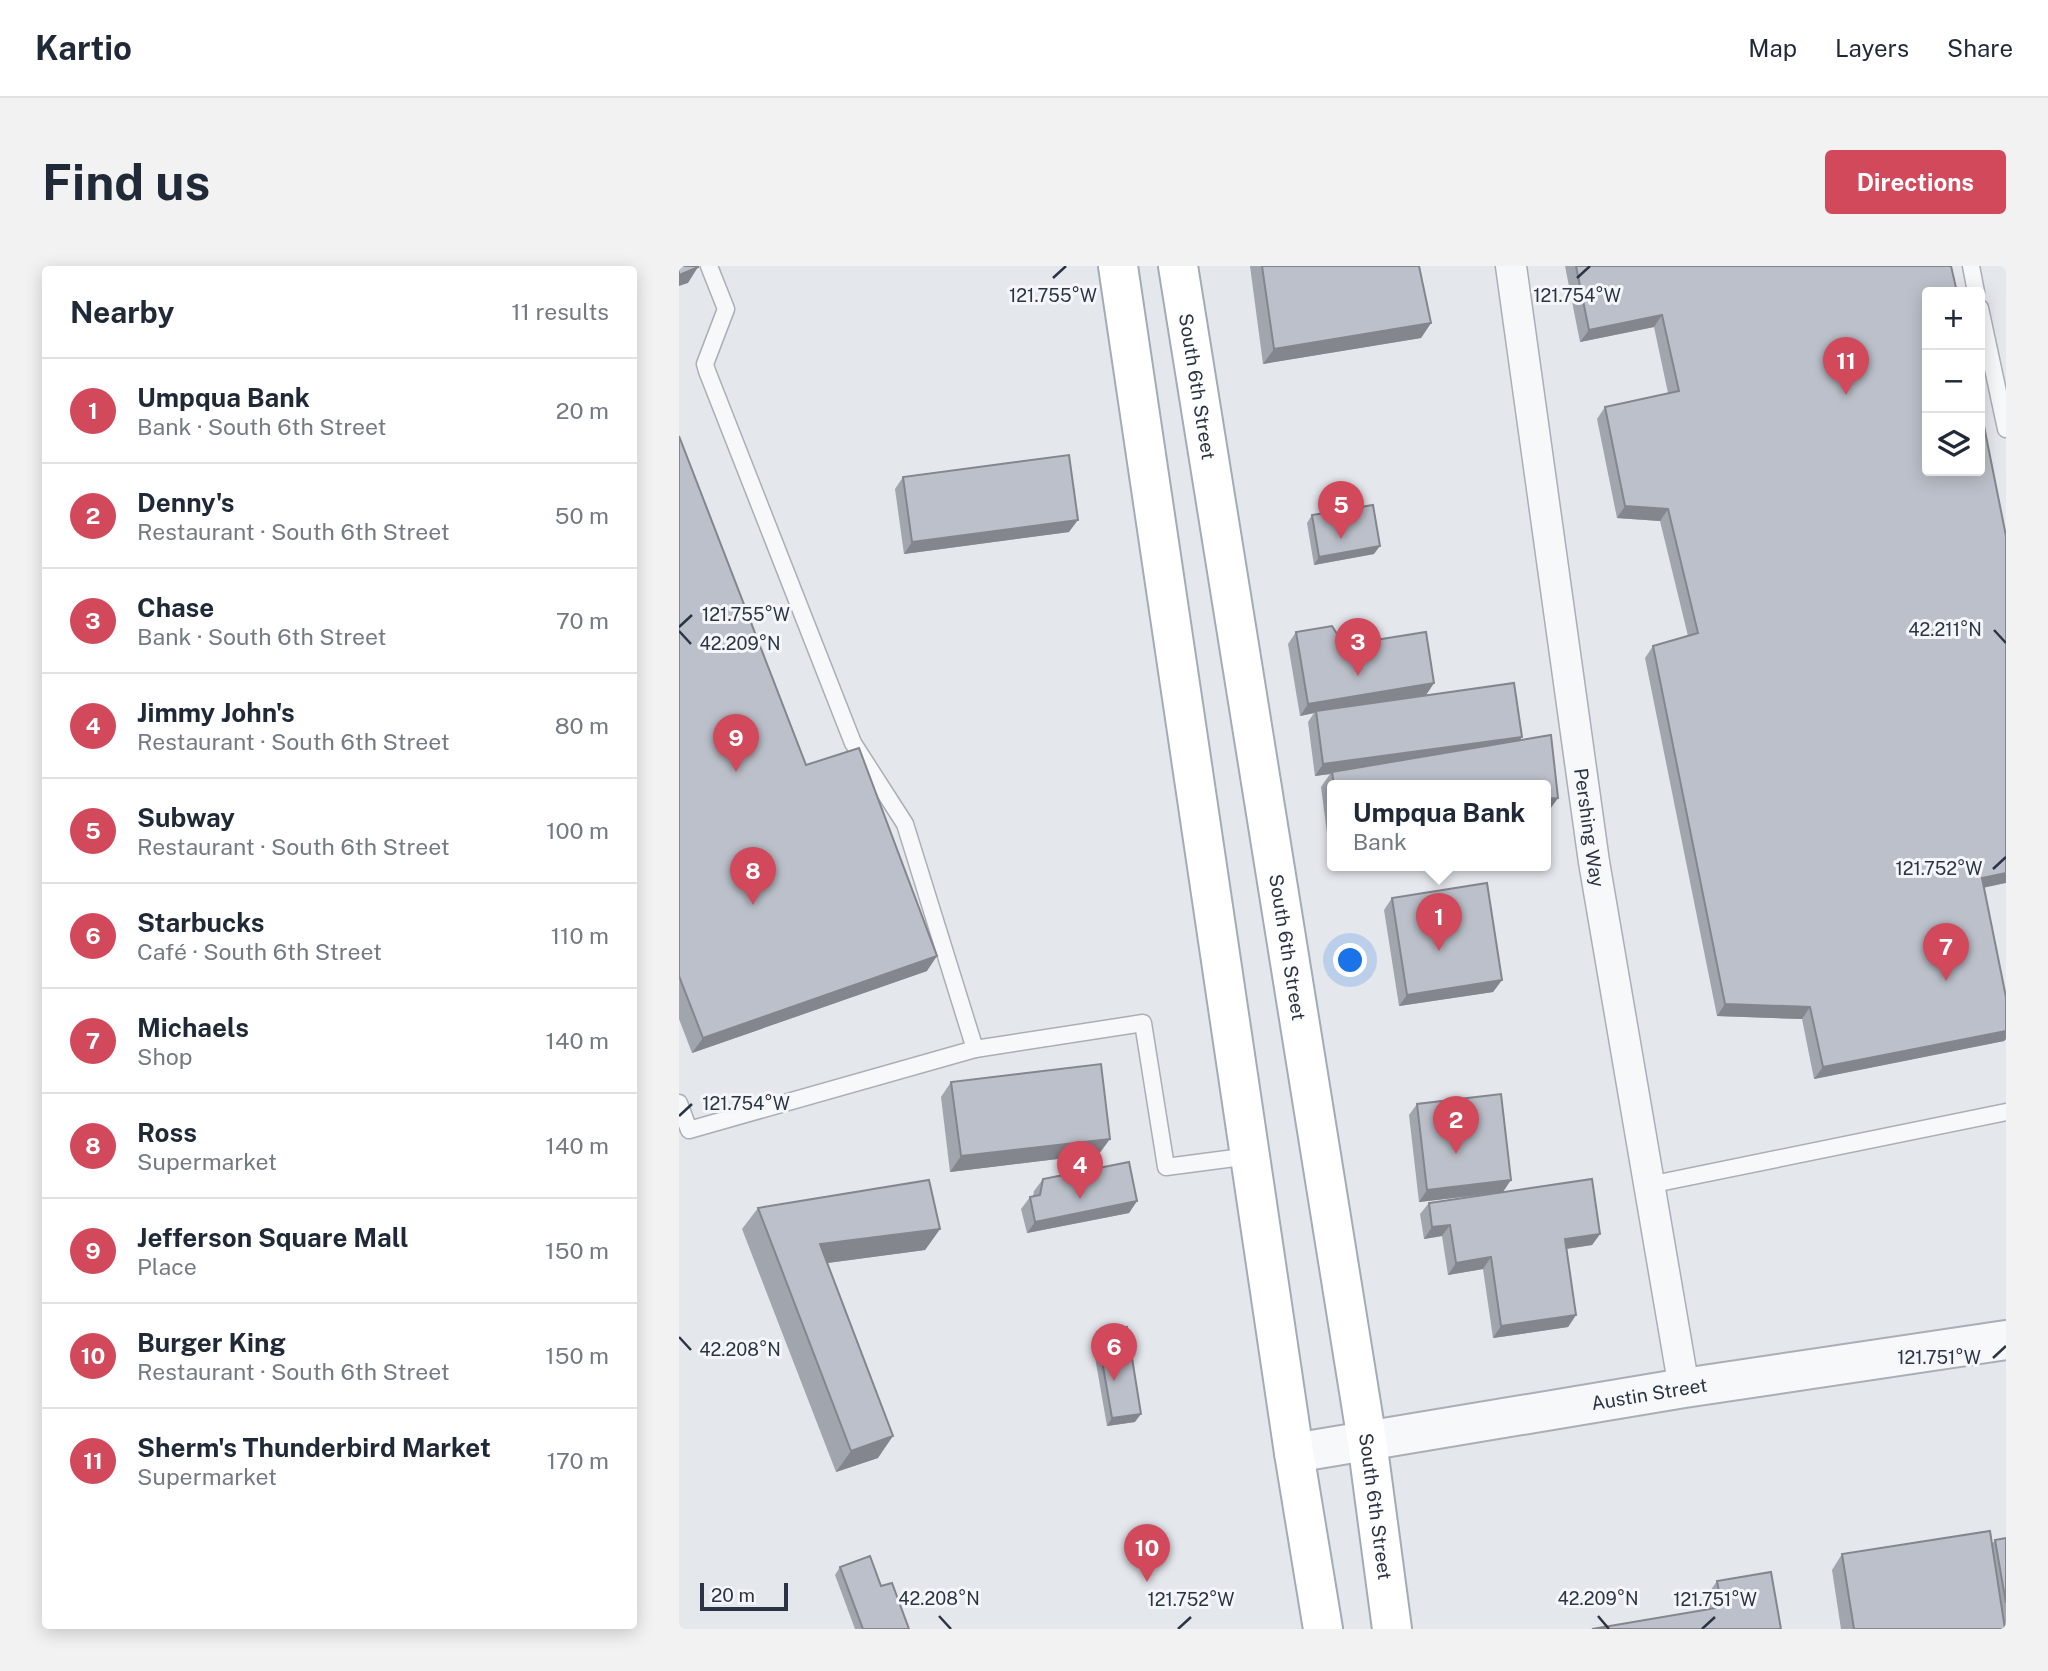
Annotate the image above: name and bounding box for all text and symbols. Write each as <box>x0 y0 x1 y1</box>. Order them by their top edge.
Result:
text: Kartio <box>35 29 132 67</box>
text: Map <box>1748 34 1797 62</box>
text: Layers <box>1835 34 1909 62</box>
text: Share <box>1947 34 2013 62</box>
button: Directions <box>1825 150 2006 214</box>
text: Find us <box>42 153 210 211</box>
text: 121.755°W <box>1009 285 1097 306</box>
text: 121.754°W <box>1533 285 1621 306</box>
map controls <box>1922 287 1985 476</box>
button: + <box>1922 287 1985 350</box>
text: Nearby <box>70 294 174 330</box>
text: 11 results <box>511 298 609 325</box>
street label: South 6th Street <box>1175 312 1220 461</box>
pin: 11 <box>1823 337 1869 395</box>
button: − <box>1922 350 1985 413</box>
text: Umpqua Bank <box>137 382 310 413</box>
text: 1 <box>88 397 98 424</box>
text: 20 m <box>556 397 609 424</box>
text: Bank · South 6th Street <box>137 413 386 440</box>
button: layers <box>1922 413 1985 476</box>
pin: 5 <box>1318 481 1364 539</box>
text: Denny's <box>137 487 235 518</box>
text: 2 <box>86 502 100 529</box>
text: 50 m <box>555 502 609 529</box>
text: Restaurant · South 6th Street <box>137 518 450 545</box>
text: Chase <box>137 592 214 623</box>
text: 121.755°W <box>702 604 790 625</box>
text: 3 <box>85 607 101 634</box>
text: 70 m <box>556 607 609 634</box>
pin: 3 <box>1335 618 1381 676</box>
text: 42.211°N <box>1908 619 1982 640</box>
text: Bank · South 6th Street <box>137 623 386 650</box>
text: 42.209°N <box>699 633 781 654</box>
text: Jimmy John's <box>137 697 295 728</box>
text: 4 <box>85 712 101 739</box>
text: 80 m <box>555 712 609 739</box>
pin: 9 <box>713 714 759 772</box>
text: Restaurant · South 6th Street <box>137 728 450 755</box>
street label: Pershing Way <box>1570 767 1609 889</box>
popup <box>1327 780 1551 871</box>
text: Umpqua Bank <box>1353 797 1525 828</box>
text: Subway <box>137 802 235 833</box>
text: 5 <box>85 817 101 844</box>
text: 100 m <box>546 817 609 844</box>
text: Bank <box>1353 828 1407 855</box>
text: Restaurant · South 6th Street <box>137 833 450 860</box>
pin: 8 <box>730 847 776 905</box>
text: 121.752°W <box>1895 858 1983 879</box>
street label: South 6th Street <box>1265 873 1310 1022</box>
pin: 1 <box>1416 893 1462 951</box>
text: Starbucks <box>137 907 264 938</box>
text: 6 <box>85 922 101 949</box>
text: 110 m <box>551 922 609 949</box>
pin: 7 <box>1923 923 1969 981</box>
text: Café · South 6th Street <box>137 938 382 965</box>
your location <box>1333 943 1367 977</box>
text: Michaels <box>137 1012 249 1043</box>
text: 7 <box>86 1027 100 1054</box>
text: 140 m <box>546 1027 609 1054</box>
text: Shop <box>137 1043 192 1070</box>
text: 121.754°W <box>702 1093 790 1114</box>
pin: 2 <box>1433 1096 1479 1154</box>
text: Ross <box>137 1117 197 1148</box>
text: 8 <box>85 1132 101 1159</box>
text: 140 m <box>546 1132 609 1159</box>
pin: 4 <box>1057 1141 1103 1199</box>
text: Supermarket <box>137 1148 277 1175</box>
text: Jefferson Square Mall <box>137 1222 409 1253</box>
text: 9 <box>85 1237 101 1264</box>
text: 150 m <box>545 1237 609 1264</box>
text: Place <box>137 1253 197 1280</box>
pin: 6 <box>1091 1323 1137 1381</box>
text: Burger King <box>137 1327 286 1358</box>
text: 42.208°N <box>699 1339 781 1360</box>
text: 10 <box>81 1342 105 1369</box>
text: 150 m <box>545 1342 609 1369</box>
text: 121.751°W <box>1897 1347 1981 1368</box>
text: Restaurant · South 6th Street <box>137 1358 450 1385</box>
street label: Austin Street <box>1590 1374 1709 1414</box>
street label: South 6th Street <box>1355 1431 1396 1581</box>
text: Sherm's Thunderbird Market <box>137 1432 491 1463</box>
text: 11 <box>83 1447 103 1474</box>
text: 170 m <box>547 1447 609 1474</box>
text: Supermarket <box>137 1463 277 1490</box>
pin: 10 <box>1124 1524 1170 1582</box>
scale bar <box>700 1580 787 1612</box>
text: 20 m <box>711 1584 755 1606</box>
text: 42.208°N <box>898 1588 980 1609</box>
text: 42.209°N <box>1557 1588 1639 1609</box>
text: 121.752°W <box>1147 1589 1235 1610</box>
text: 121.751°W <box>1673 1589 1757 1610</box>

